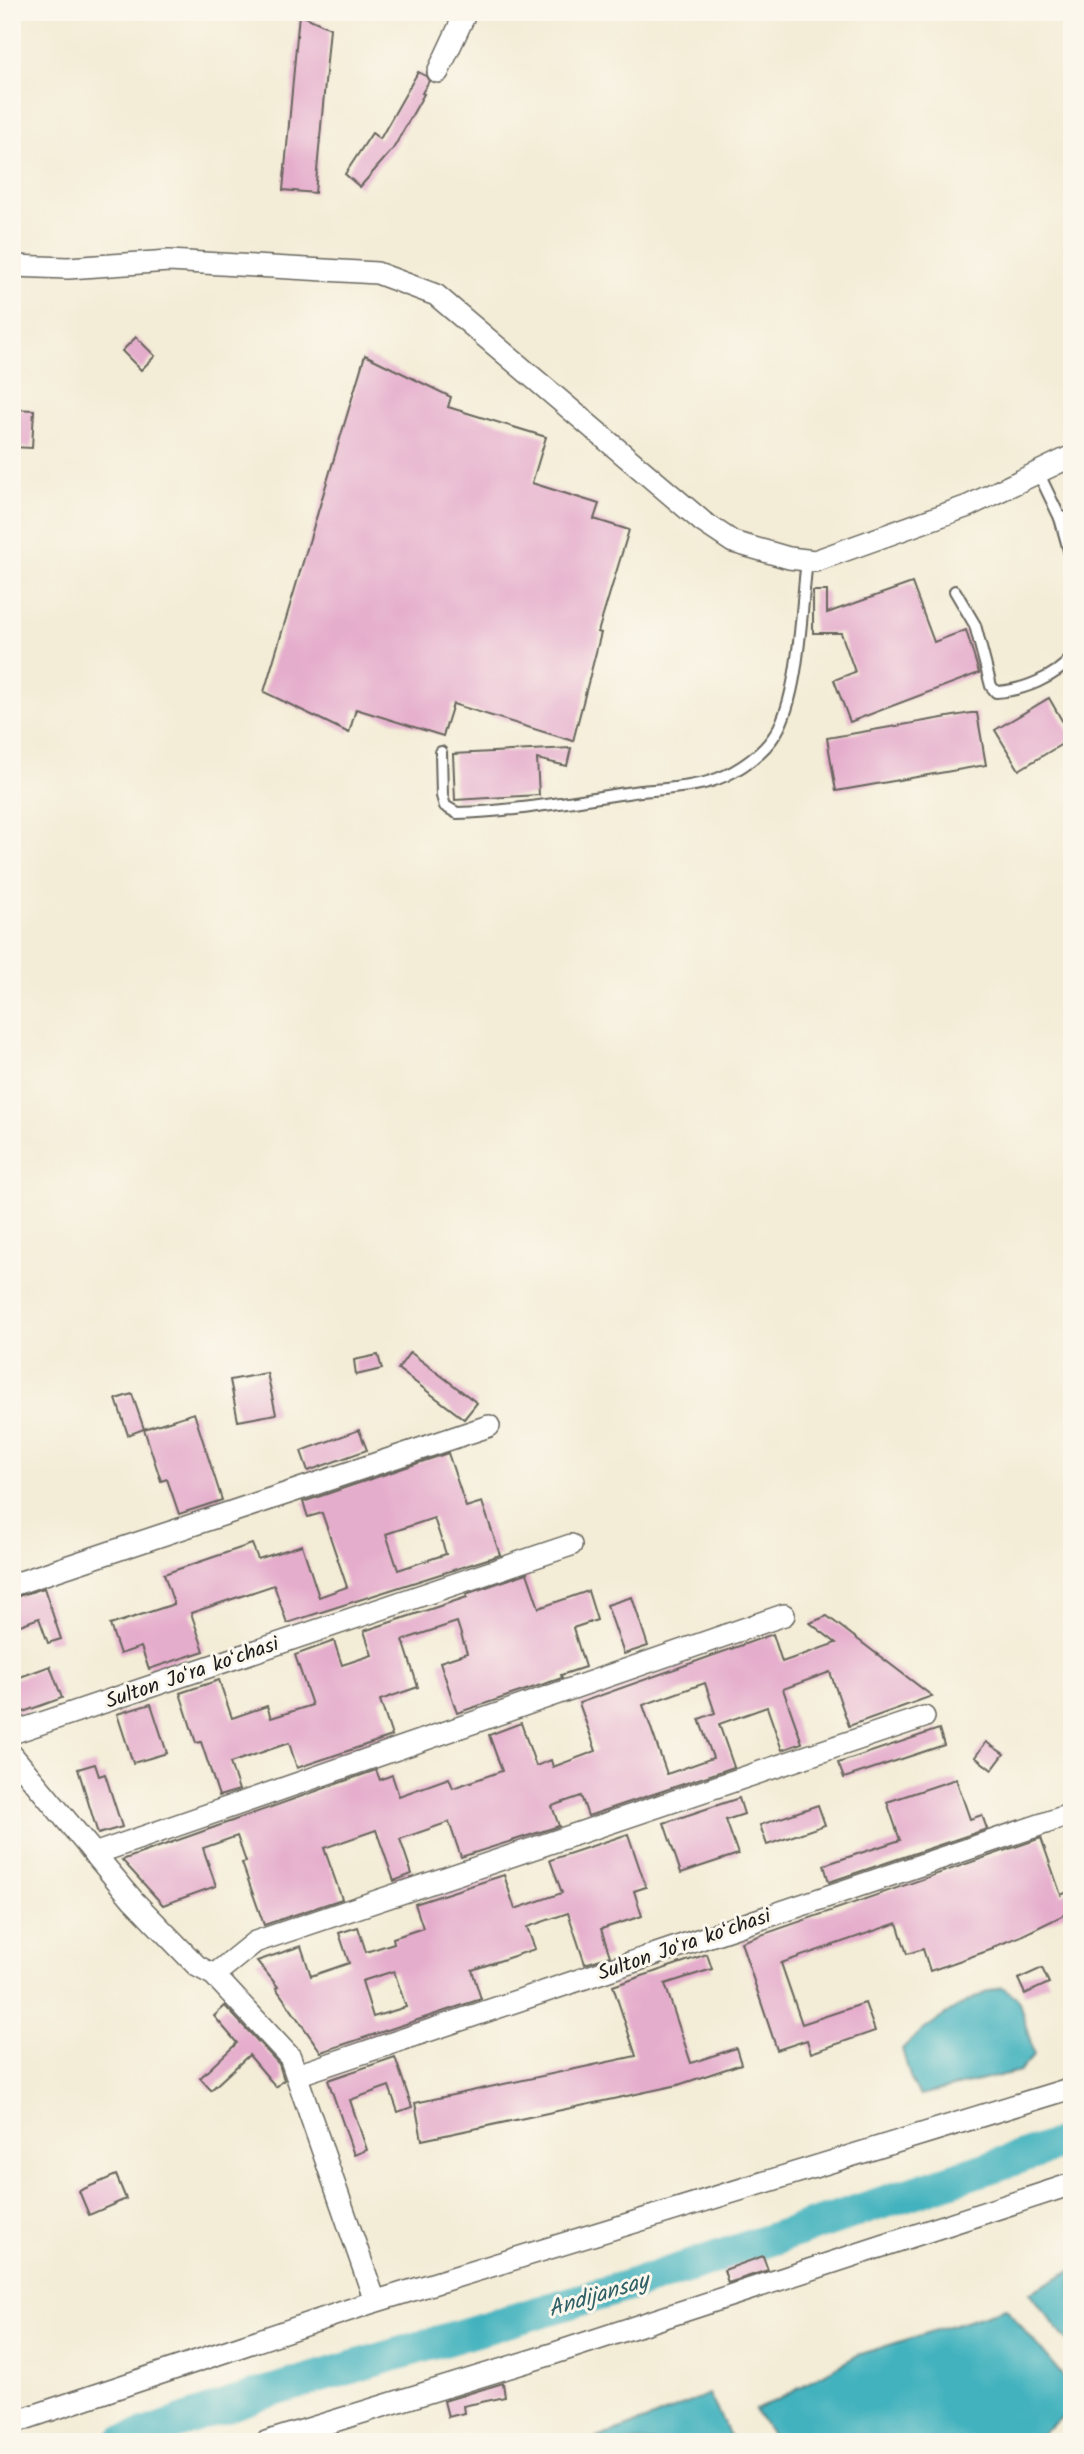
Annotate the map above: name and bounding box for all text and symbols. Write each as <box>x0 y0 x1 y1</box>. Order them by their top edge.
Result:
street label: Sulton Joʻra koʻchasi <box>101 1628 285 1719</box>
street label: Sulton Joʻra koʻchasi <box>593 1900 777 1991</box>
water label: Andijansay <box>544 2263 656 2328</box>

